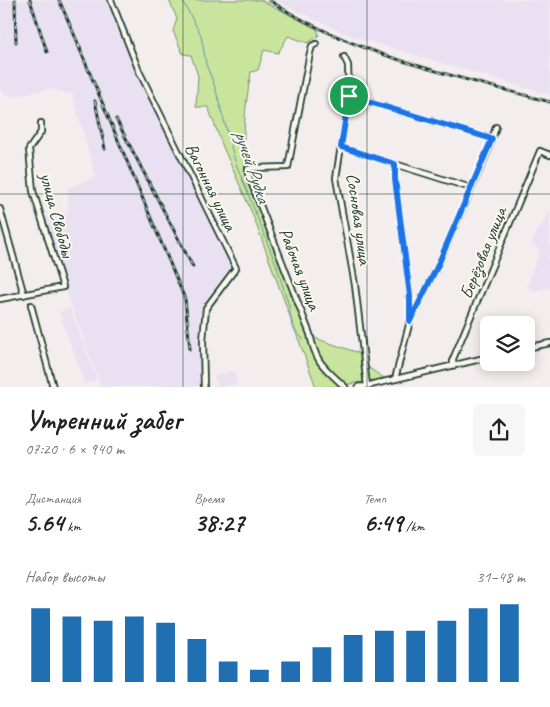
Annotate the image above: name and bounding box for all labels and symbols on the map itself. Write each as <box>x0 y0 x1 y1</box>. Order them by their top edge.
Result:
pin <box>328 75 370 117</box>
water label: ручей Рудка <box>228 126 276 208</box>
street label: Вагонная улица <box>180 139 242 236</box>
street label: улица Свободы <box>35 169 79 261</box>
street label: Сосновая улица <box>342 172 376 267</box>
street label: Берёзовая улица <box>455 203 513 302</box>
street label: Рабочая улица <box>274 225 326 314</box>

